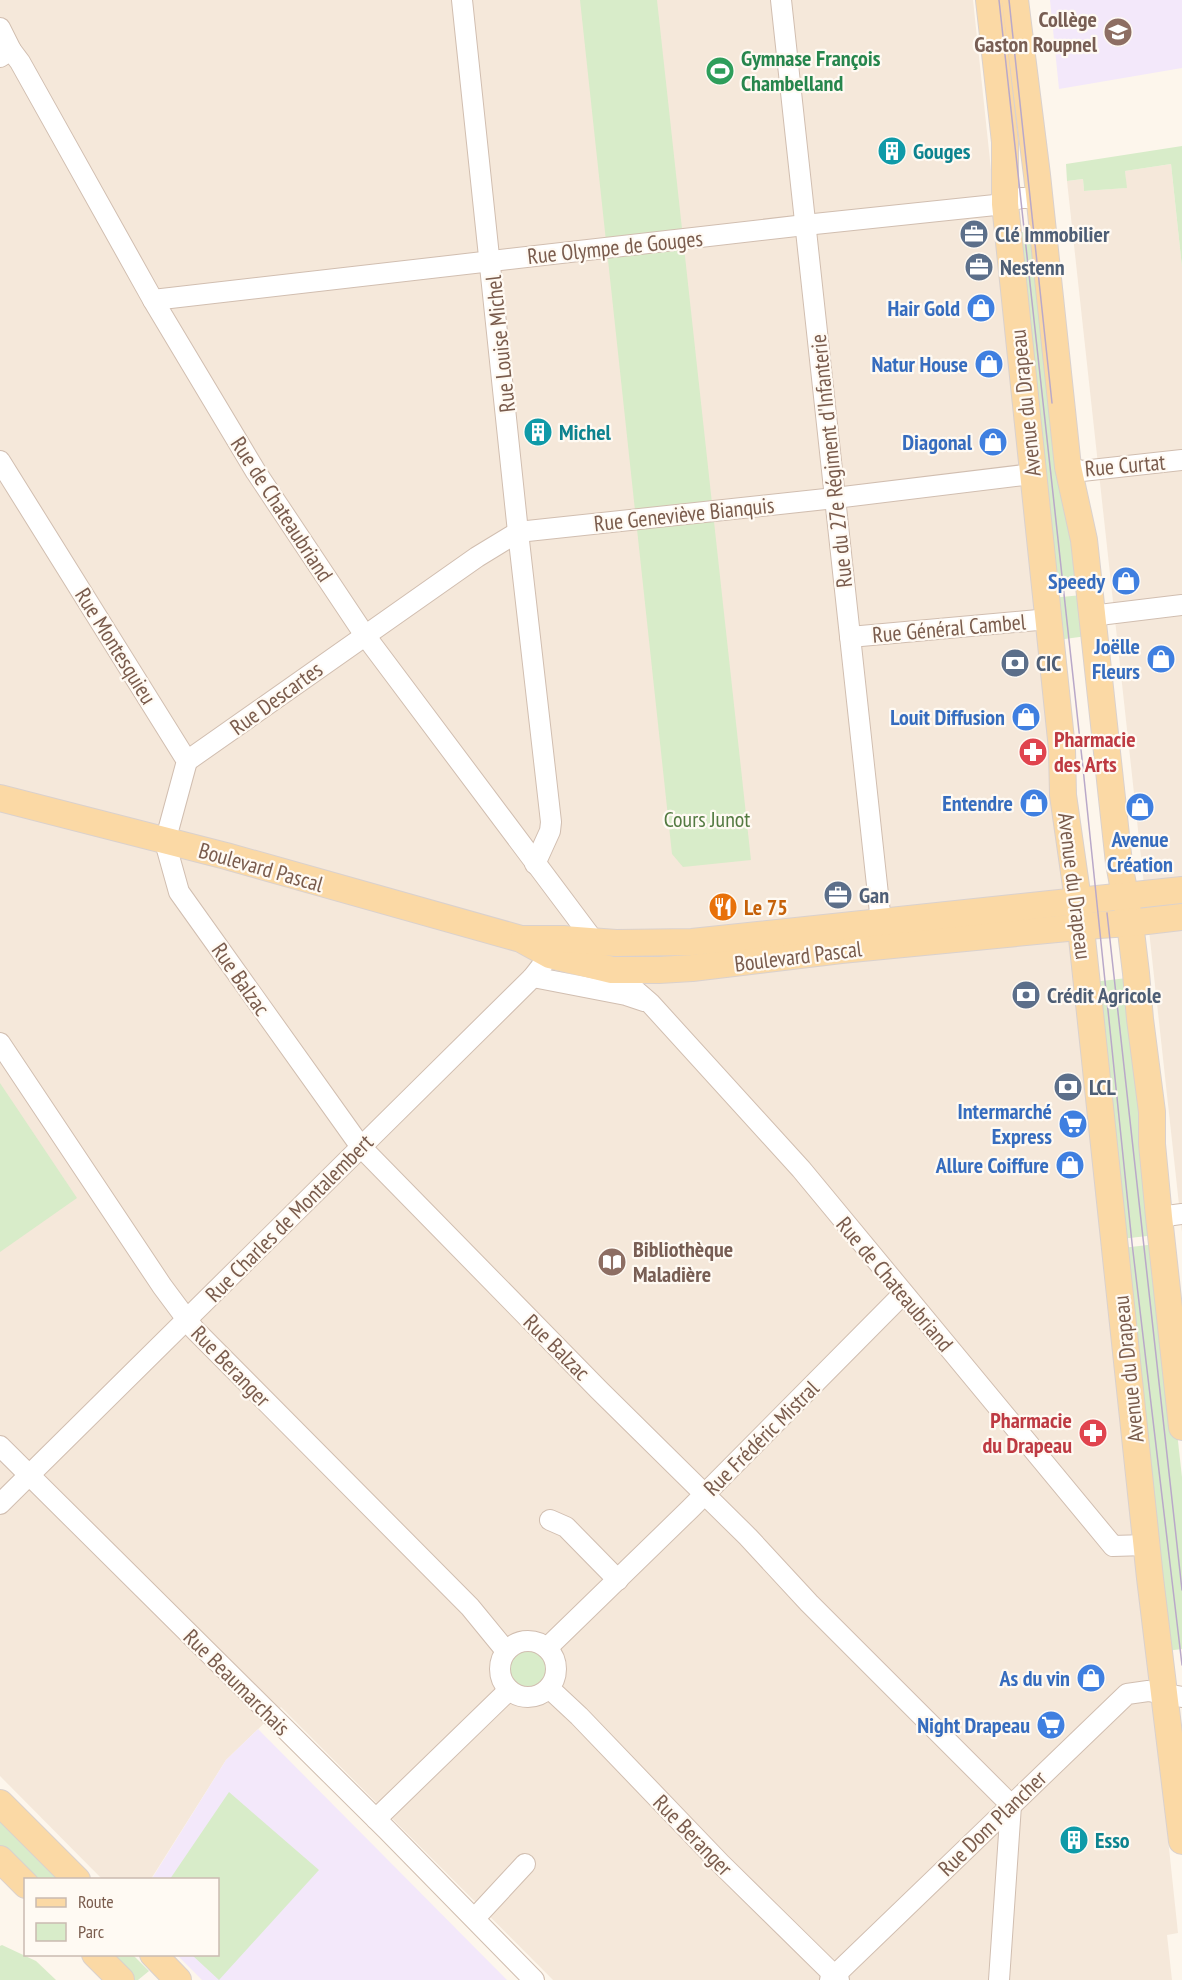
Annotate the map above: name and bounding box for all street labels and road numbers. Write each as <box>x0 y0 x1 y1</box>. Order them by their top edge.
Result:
street label: Rue Olympe de Gouges <box>526 224 704 270</box>
street label: Rue Louise Michel <box>479 273 521 414</box>
street label: Avenue du Drapeau <box>1003 328 1047 478</box>
street label: Rue du 27e Régiment d'Infanterie <box>804 333 858 589</box>
street label: Rue de Chateaubriand <box>225 431 339 587</box>
street label: Rue Curtat <box>1084 448 1166 482</box>
street label: Rue Geneviève Bianquis <box>592 491 776 537</box>
street label: Rue Montesquieu <box>69 583 163 709</box>
street label: Rue Général Cambel <box>871 607 1028 649</box>
street label: Rue Descartes <box>224 655 328 741</box>
street label: Avenue du Drapeau <box>1052 811 1098 961</box>
street label: Boulevard Pascal <box>196 836 327 898</box>
street label: Boulevard Pascal <box>733 934 864 978</box>
street label: Rue Balzac <box>206 937 276 1021</box>
street label: Rue Charles de Montalembert <box>199 1128 379 1308</box>
street label: Rue de Chateaubriand <box>830 1211 960 1357</box>
street label: Avenue du Drapeau <box>1106 1294 1150 1444</box>
street label: Rue Balzac <box>518 1308 596 1386</box>
street label: Rue Beranger <box>185 1319 277 1413</box>
street label: Rue Frédéric Mistral <box>697 1374 825 1502</box>
street label: Rue Beaumarchais <box>178 1623 296 1741</box>
street label: Rue Dom Plancher <box>932 1764 1052 1882</box>
street label: Rue Beranger <box>647 1788 739 1882</box>

